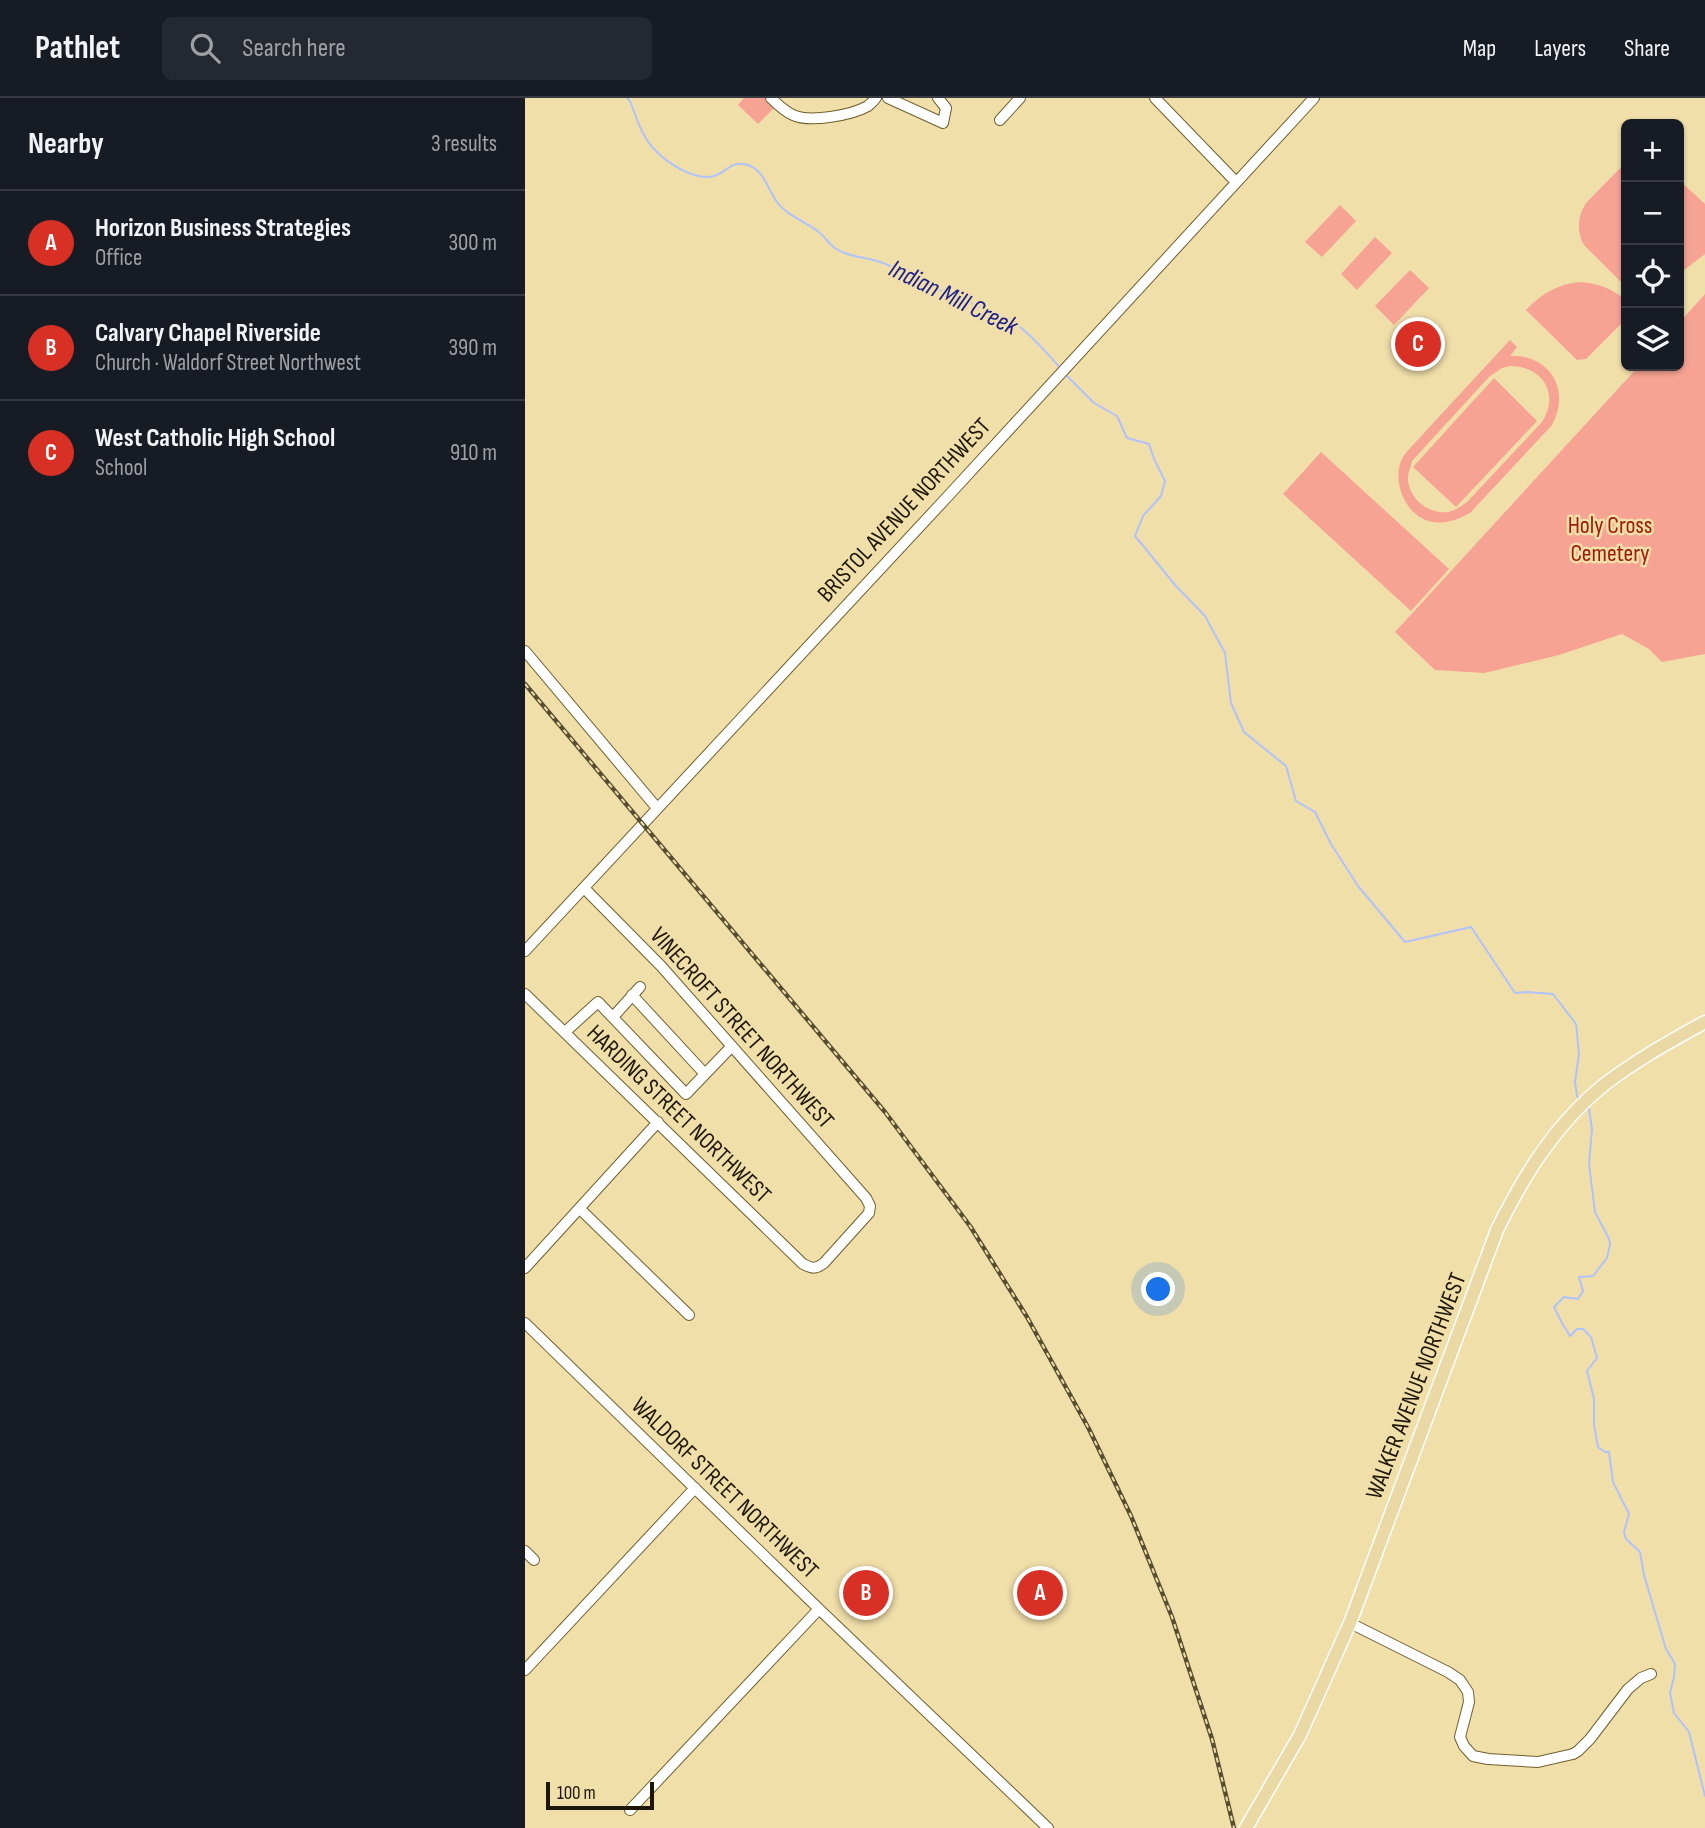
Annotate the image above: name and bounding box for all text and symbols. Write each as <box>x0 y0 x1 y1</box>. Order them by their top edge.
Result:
search box <box>162 17 652 80</box>
text: Pathlet <box>35 28 120 68</box>
icon: search <box>186 29 224 67</box>
text: Search here <box>242 33 346 64</box>
text: Map <box>1463 34 1496 63</box>
text: Layers <box>1534 34 1586 63</box>
text: Share <box>1624 34 1670 63</box>
map controls <box>1621 119 1684 371</box>
button: + <box>1621 119 1684 182</box>
text: Nearby <box>28 126 104 162</box>
text: 3 results <box>431 130 497 158</box>
button: − <box>1621 182 1684 245</box>
text: Horizon Business Strategies <box>95 213 351 244</box>
text: A <box>46 229 56 257</box>
text: 300 m <box>448 229 497 257</box>
text: Office <box>95 244 142 272</box>
button: locate <box>1621 245 1684 308</box>
water label: Indian Mill Creek <box>883 253 1024 343</box>
button: layers <box>1621 308 1684 371</box>
text: Calvary Chapel Riverside <box>95 318 321 349</box>
pin: C <box>1395 318 1441 370</box>
text: B <box>46 334 56 362</box>
text: 390 m <box>448 334 497 362</box>
text: Church · Waldorf Street Northwest <box>95 349 361 377</box>
street label: BRISTOL AVENUE NORTHWEST <box>811 412 997 608</box>
text: West Catholic High School <box>95 423 335 454</box>
text: C <box>45 439 57 467</box>
text: 910 m <box>450 439 497 467</box>
text: School <box>95 454 147 482</box>
park label: Holy Cross Cemetery <box>1568 511 1652 568</box>
street label: VINECROFT STREET NORTHWEST <box>644 921 840 1135</box>
street label: HARDING STREET NORTHWEST <box>581 1019 777 1210</box>
street label: WALKER AVENUE NORTHWEST <box>1359 1269 1473 1503</box>
your location <box>1141 1272 1175 1306</box>
street label: WALDORF STREET NORTHWEST <box>626 1391 825 1585</box>
pin: B <box>843 1567 889 1619</box>
pin: A <box>1017 1567 1063 1619</box>
scale bar <box>546 1779 655 1811</box>
text: 100 m <box>557 1782 596 1805</box>

